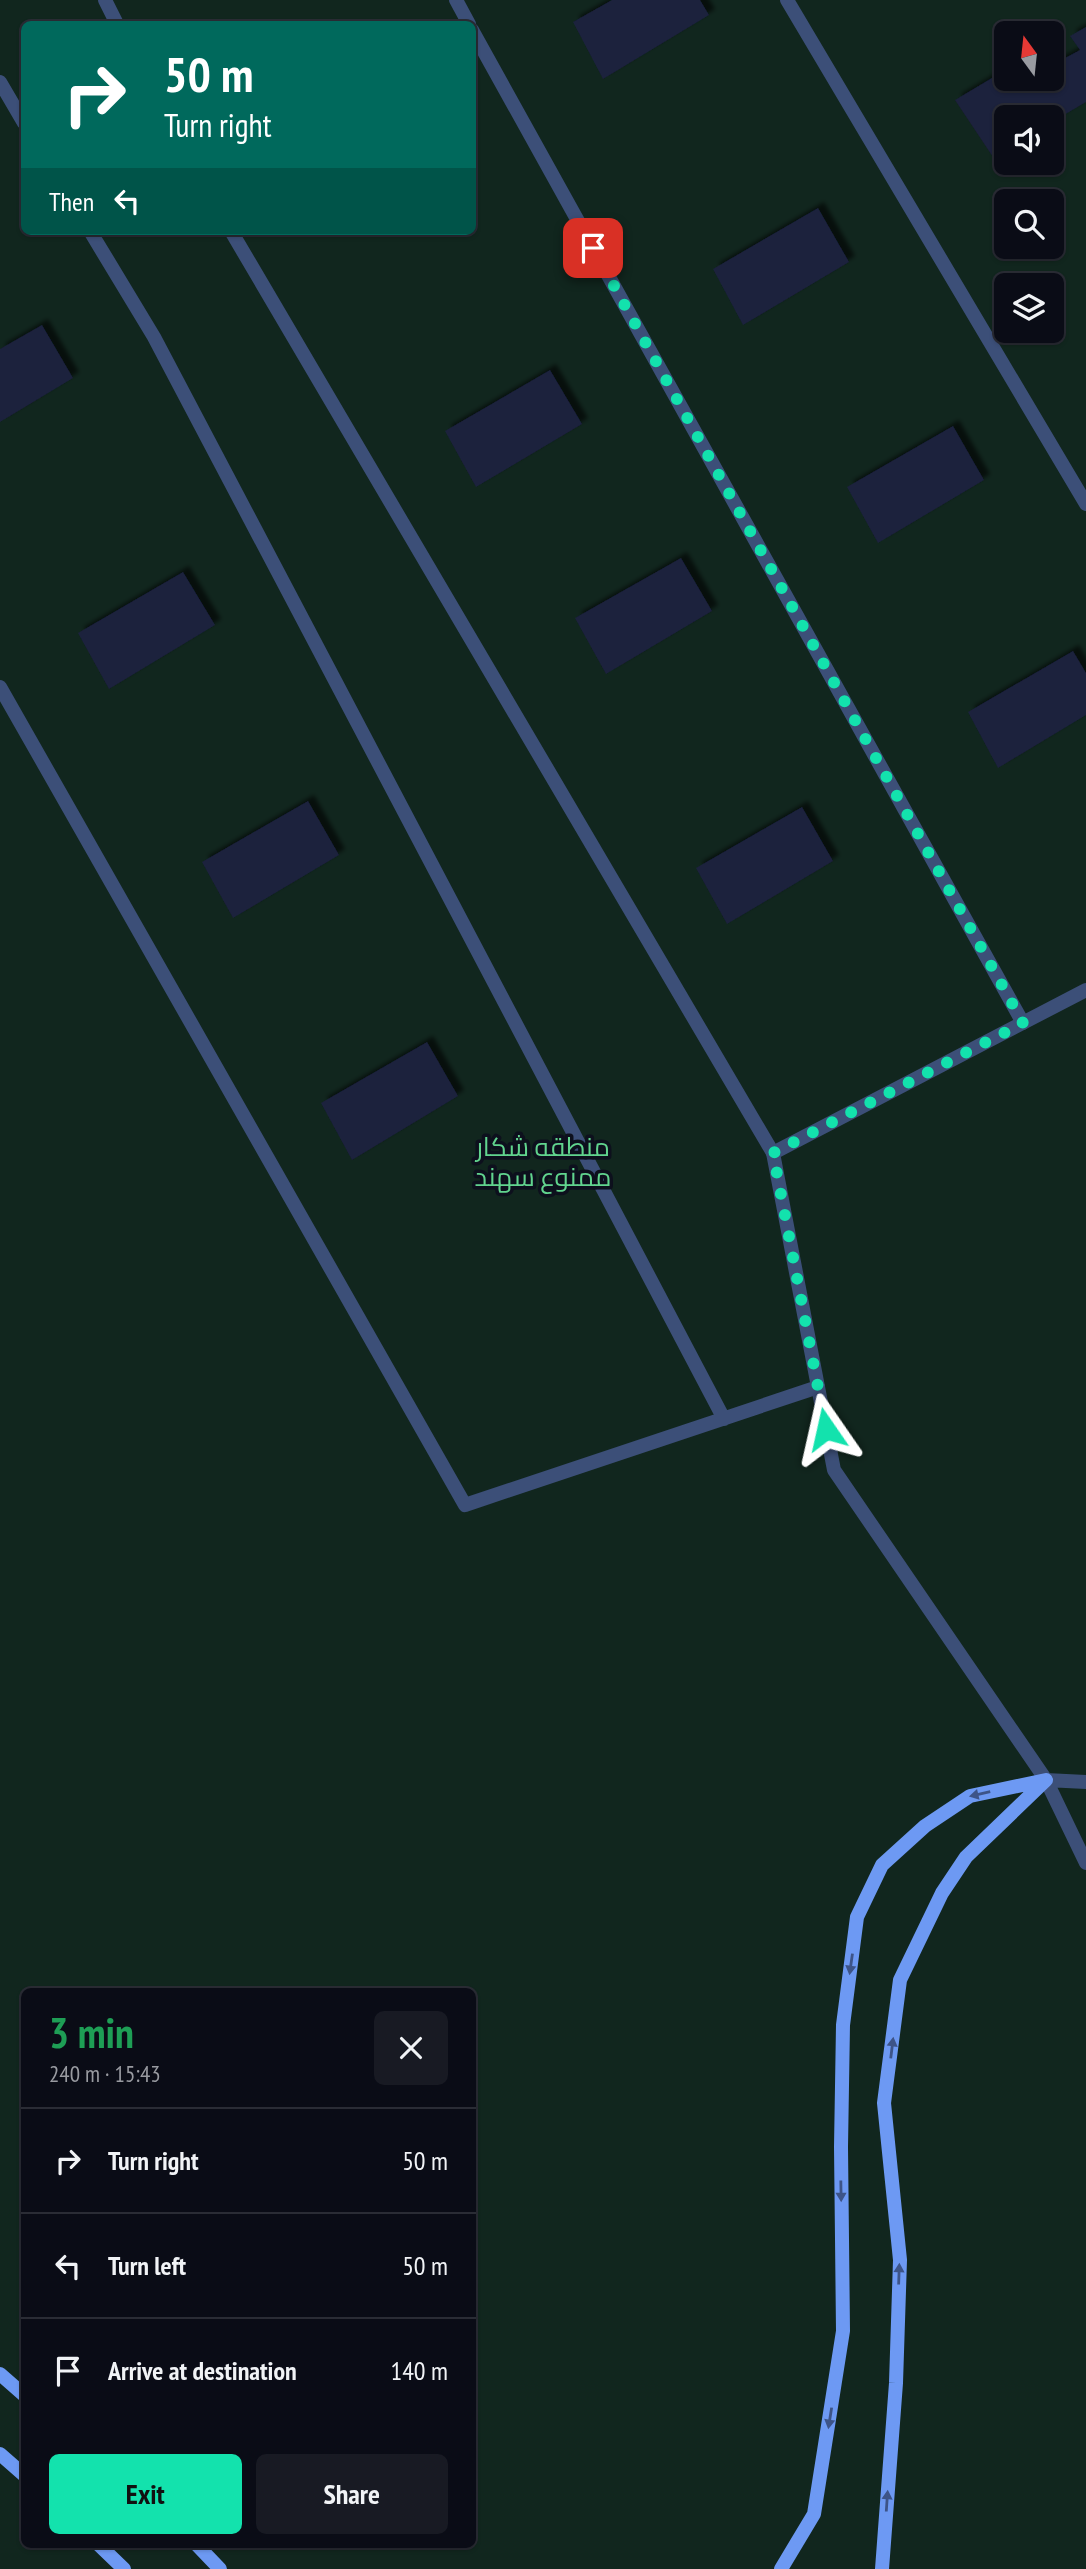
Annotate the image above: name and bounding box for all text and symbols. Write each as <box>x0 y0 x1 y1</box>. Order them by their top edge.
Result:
north arrow <box>994 21 1064 91</box>
map controls <box>994 21 1064 343</box>
text: 50 m <box>164 42 253 106</box>
icon: right <box>49 49 140 140</box>
text: Turn right <box>164 104 272 146</box>
button: sound <box>994 105 1064 175</box>
icon: left <box>108 182 146 220</box>
text: Then <box>49 185 94 218</box>
button: search <box>994 189 1064 259</box>
pin <box>563 218 623 278</box>
icon: arrive <box>574 229 612 267</box>
button: layers <box>994 273 1064 343</box>
park label: منطقه شکار ممنوع سهند <box>474 1130 612 1194</box>
position arrow <box>789 1392 863 1466</box>
one-way arrow <box>969 1789 991 1800</box>
one-way arrow <box>845 1953 856 1975</box>
text: 3 min <box>49 2005 134 2060</box>
button: close <box>374 2011 448 2085</box>
one-way arrow <box>886 2036 897 2058</box>
text: 240 m · 15:43 <box>49 2059 161 2088</box>
icon: right <box>49 2142 87 2180</box>
text: Turn right <box>108 2144 199 2177</box>
text: 50 m <box>402 2144 448 2177</box>
one-way arrow <box>835 2180 847 2202</box>
icon: left <box>49 2247 87 2285</box>
text: Turn left <box>108 2249 186 2282</box>
text: 50 m <box>402 2249 448 2282</box>
one-way arrow <box>894 2263 905 2285</box>
icon: arrive <box>49 2352 87 2390</box>
text: Arrive at destination <box>108 2354 297 2387</box>
text: 140 m <box>390 2354 448 2387</box>
one-way arrow <box>824 2407 835 2429</box>
button: Exit <box>49 2454 242 2534</box>
button: Share <box>256 2454 448 2534</box>
one-way arrow <box>882 2490 893 2512</box>

